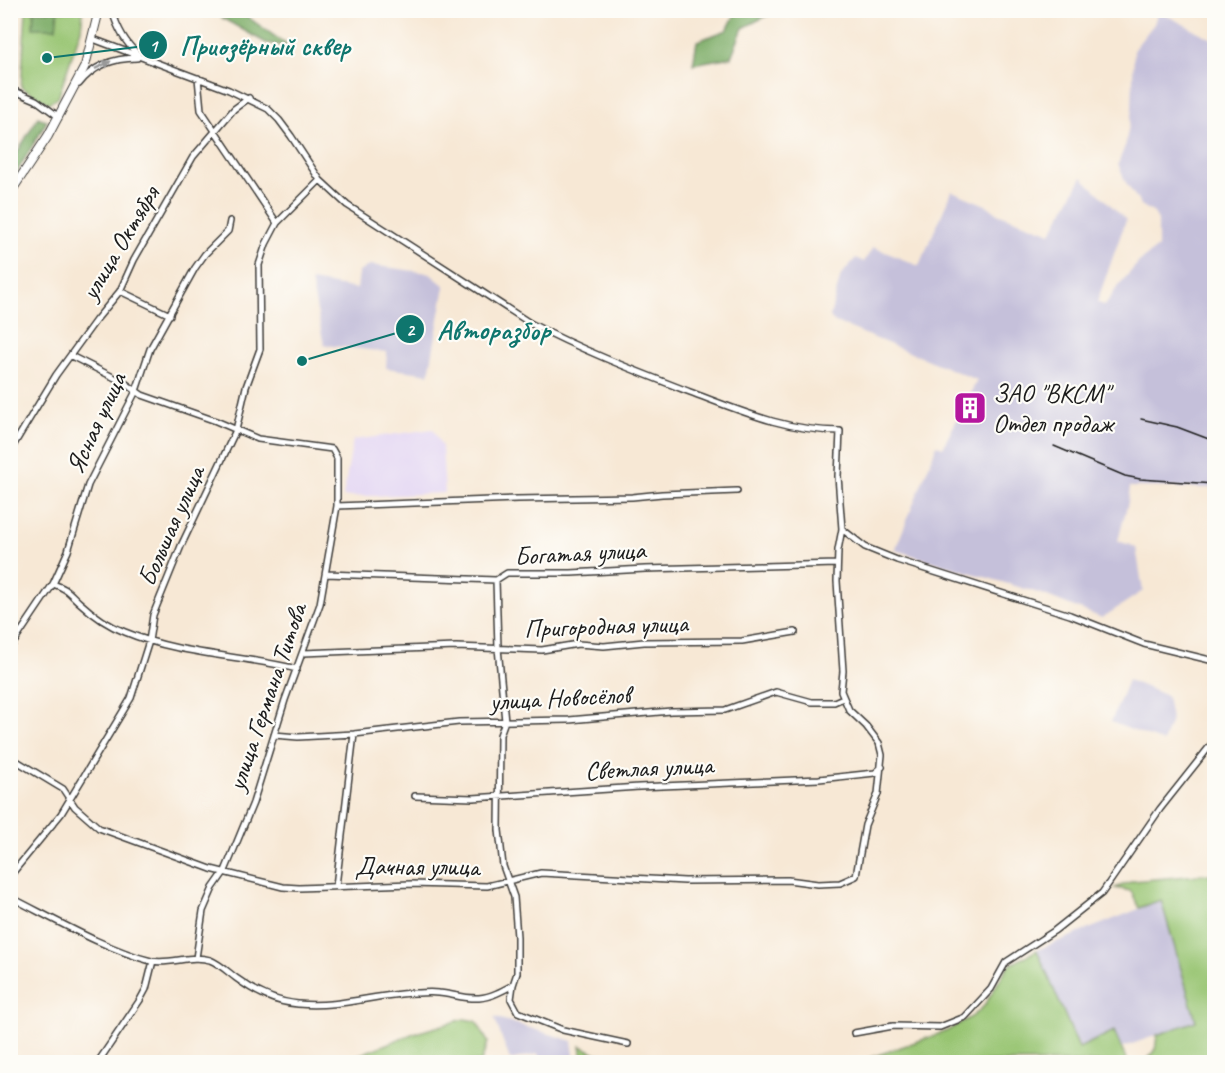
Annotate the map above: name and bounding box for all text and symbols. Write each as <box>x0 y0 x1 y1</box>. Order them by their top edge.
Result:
callout: Приозёрный сквер <box>138 23 361 68</box>
text: Приозёрный сквер <box>180 29 352 63</box>
text: 1 <box>149 35 159 57</box>
one-way arrow <box>95 61 112 70</box>
street label: улица Октября <box>72 179 168 308</box>
callout: Авторазбор <box>395 307 563 352</box>
text: Авторазбор <box>437 313 552 348</box>
text: 2 <box>406 319 416 341</box>
street label: Ясная улица <box>58 366 134 479</box>
place label: ЗАО "ВКСМ" Отдел продаж <box>993 377 1116 440</box>
building icon: ЗАО "ВКСМ" Отдел продаж <box>952 390 988 426</box>
street label: Большая улица <box>130 459 213 591</box>
street label: Богатая улица <box>514 533 648 573</box>
street label: улица Германа Титова <box>219 597 315 797</box>
street label: Пригородная улица <box>524 607 690 645</box>
street label: улица Новосёлов <box>487 678 636 718</box>
street label: Светлая улица <box>584 748 716 788</box>
street label: Дачная улица <box>355 850 481 883</box>

